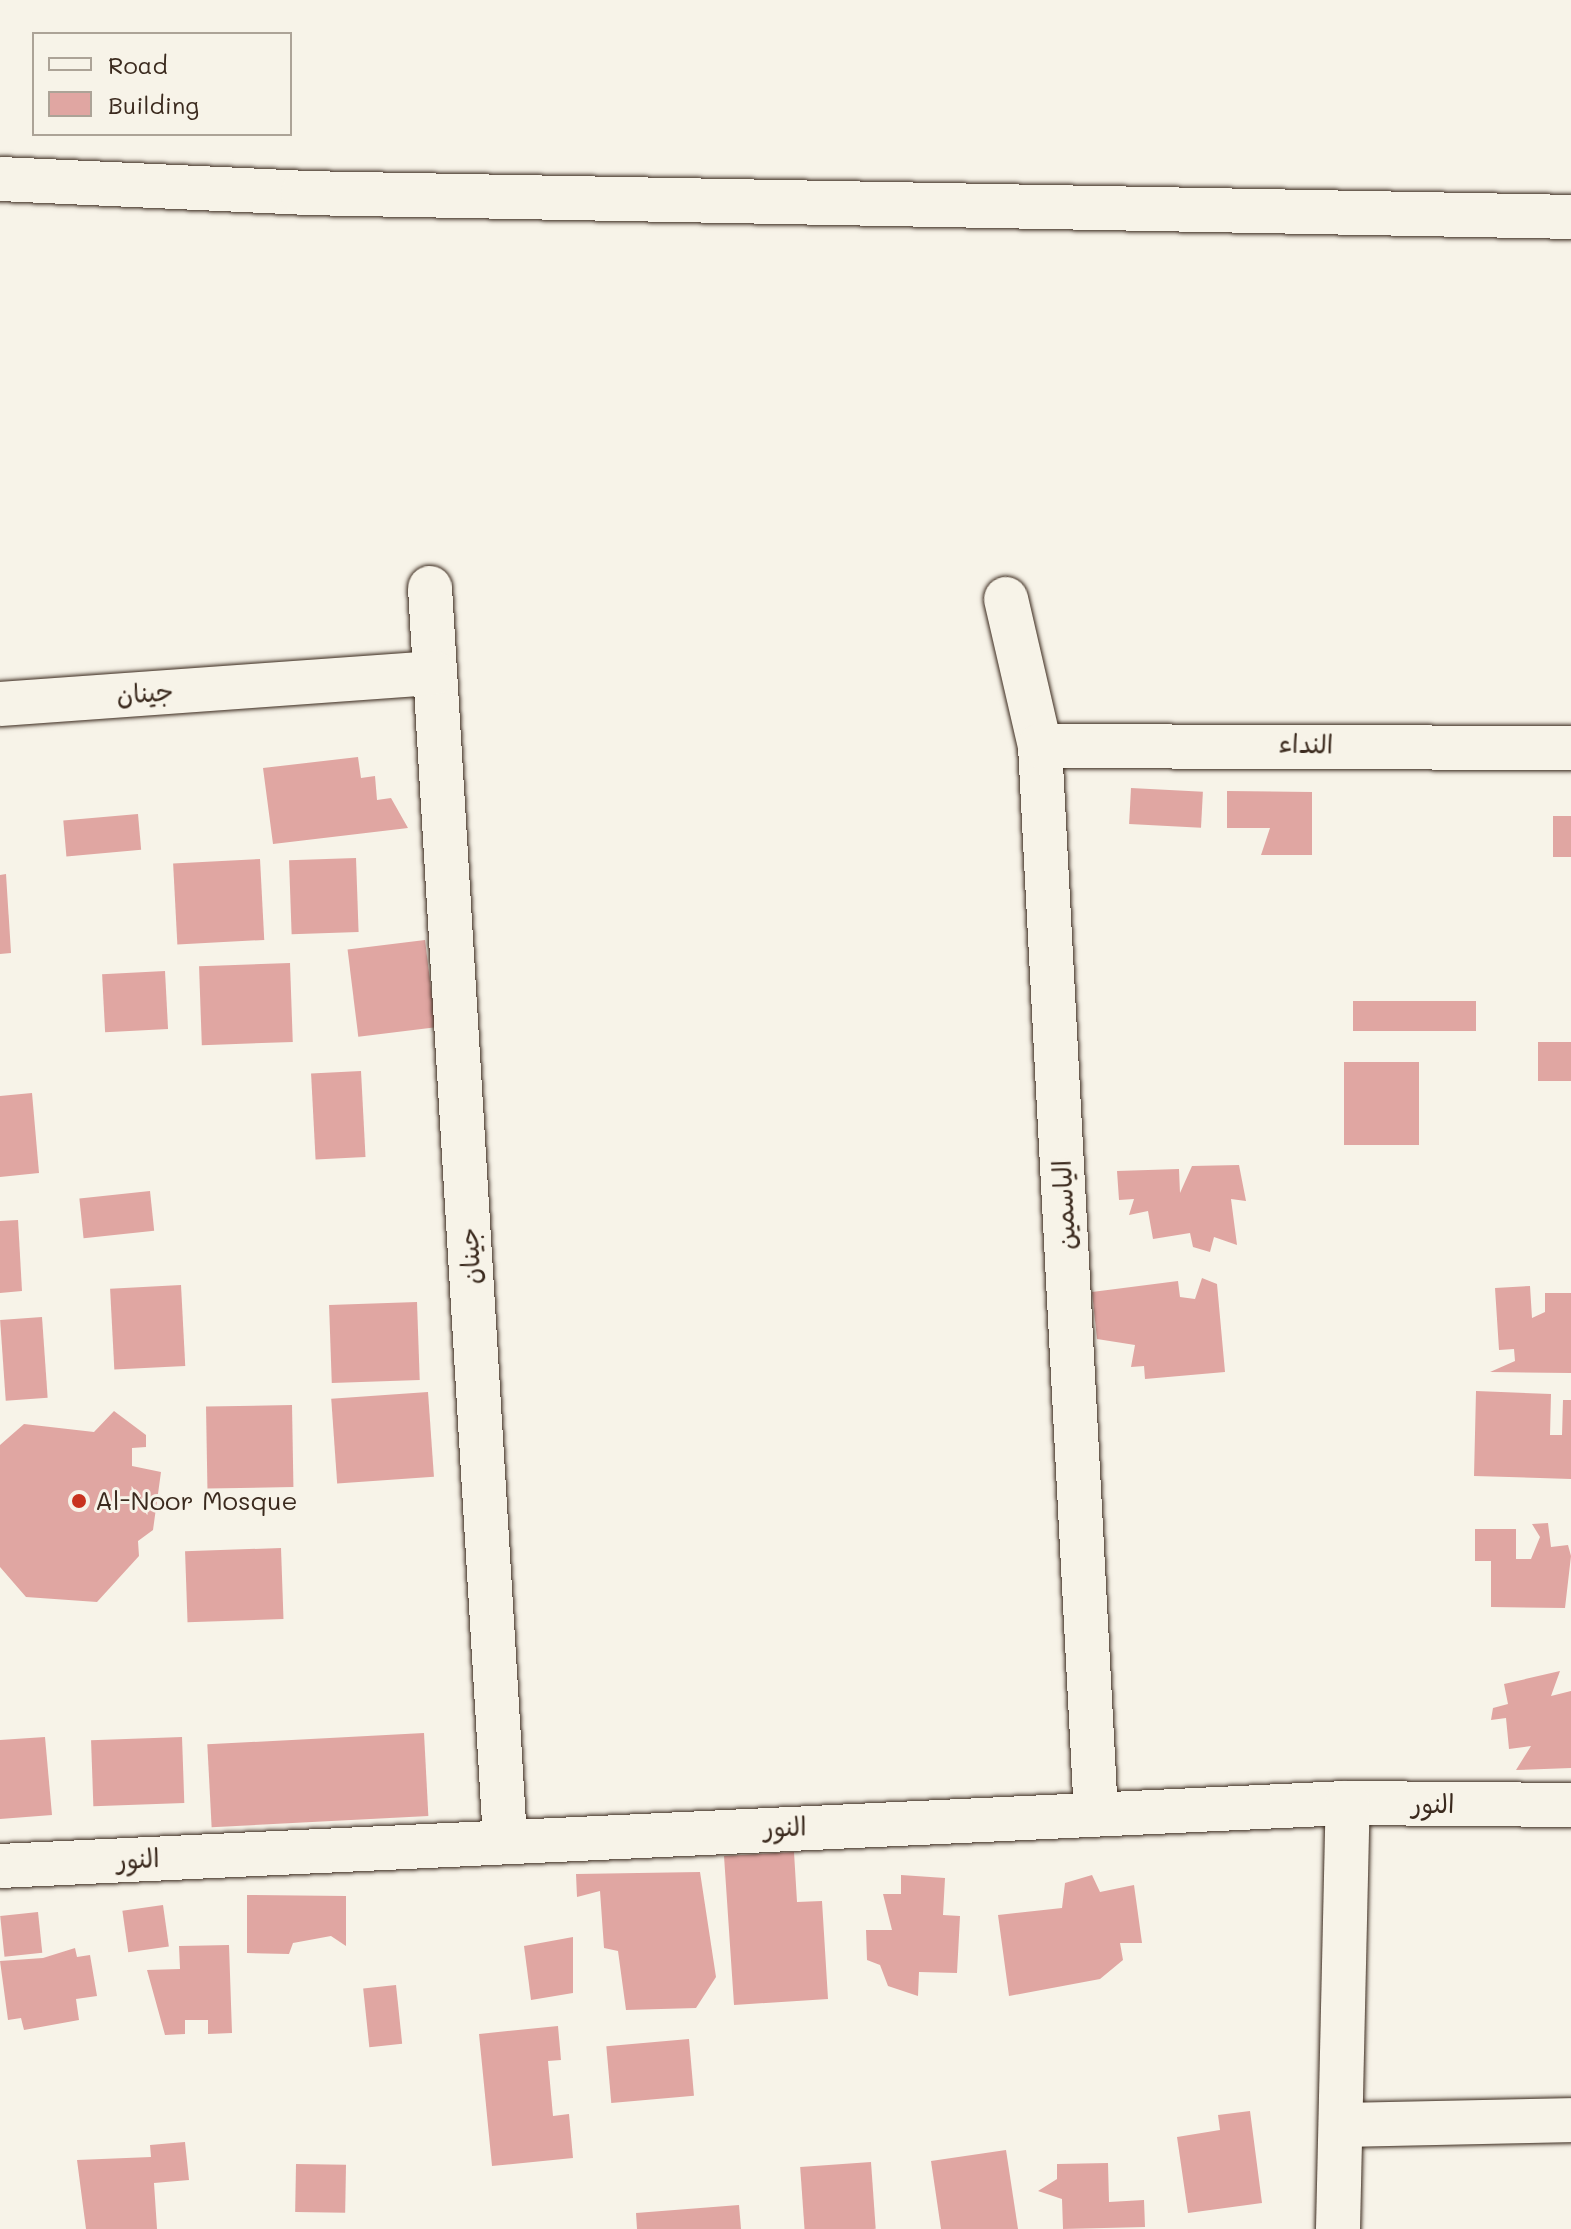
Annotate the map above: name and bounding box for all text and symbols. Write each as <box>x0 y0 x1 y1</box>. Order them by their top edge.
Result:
legend <box>32 32 292 136</box>
text: Road <box>108 49 168 80</box>
text: Building <box>108 89 199 120</box>
street label: جينان <box>115 675 175 711</box>
street label: النداء <box>1278 728 1334 760</box>
street label: الياسمين <box>1046 1159 1082 1251</box>
street label: جينان <box>453 1227 487 1285</box>
place label: Al-Noor Mosque <box>95 1485 298 1517</box>
marker: Al-Noor Mosque <box>70 1492 88 1510</box>
street label: النور <box>1412 1788 1454 1820</box>
street label: النور <box>763 1811 807 1843</box>
street label: النور <box>116 1842 160 1876</box>

